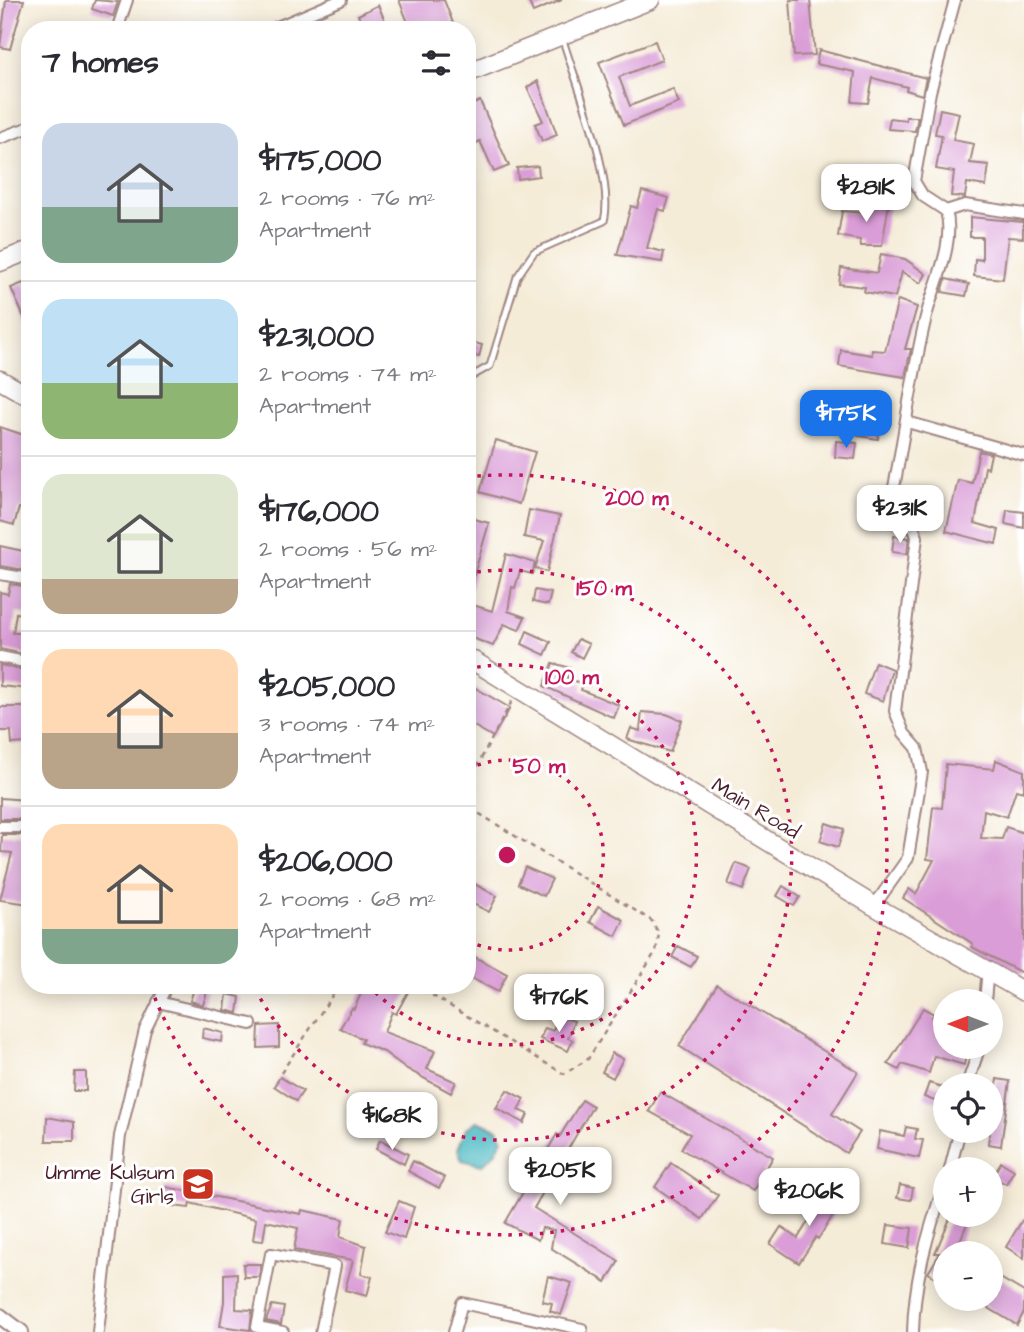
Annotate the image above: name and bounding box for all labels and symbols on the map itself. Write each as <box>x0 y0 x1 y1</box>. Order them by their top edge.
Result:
pin: $281K <box>817 164 915 224</box>
pin: $175K <box>797 391 895 450</box>
text: 200 m <box>604 484 669 513</box>
pin: $231K <box>851 486 949 545</box>
text: 150 m <box>576 574 632 603</box>
text: 100 m <box>545 663 600 692</box>
text: 50 m <box>513 752 566 781</box>
street label: Main Road <box>706 771 806 846</box>
centre of rings <box>495 843 519 867</box>
pin: $176K <box>510 974 608 1034</box>
north arrow <box>933 989 1003 1059</box>
pin: $168K <box>343 1092 441 1152</box>
pin: $205K <box>511 1148 609 1207</box>
place label: Umme Kulsum Girls <box>46 1158 175 1211</box>
school or university icon: Umme Kulsum Girls <box>179 1165 217 1203</box>
pin: $206K <box>760 1168 858 1228</box>

